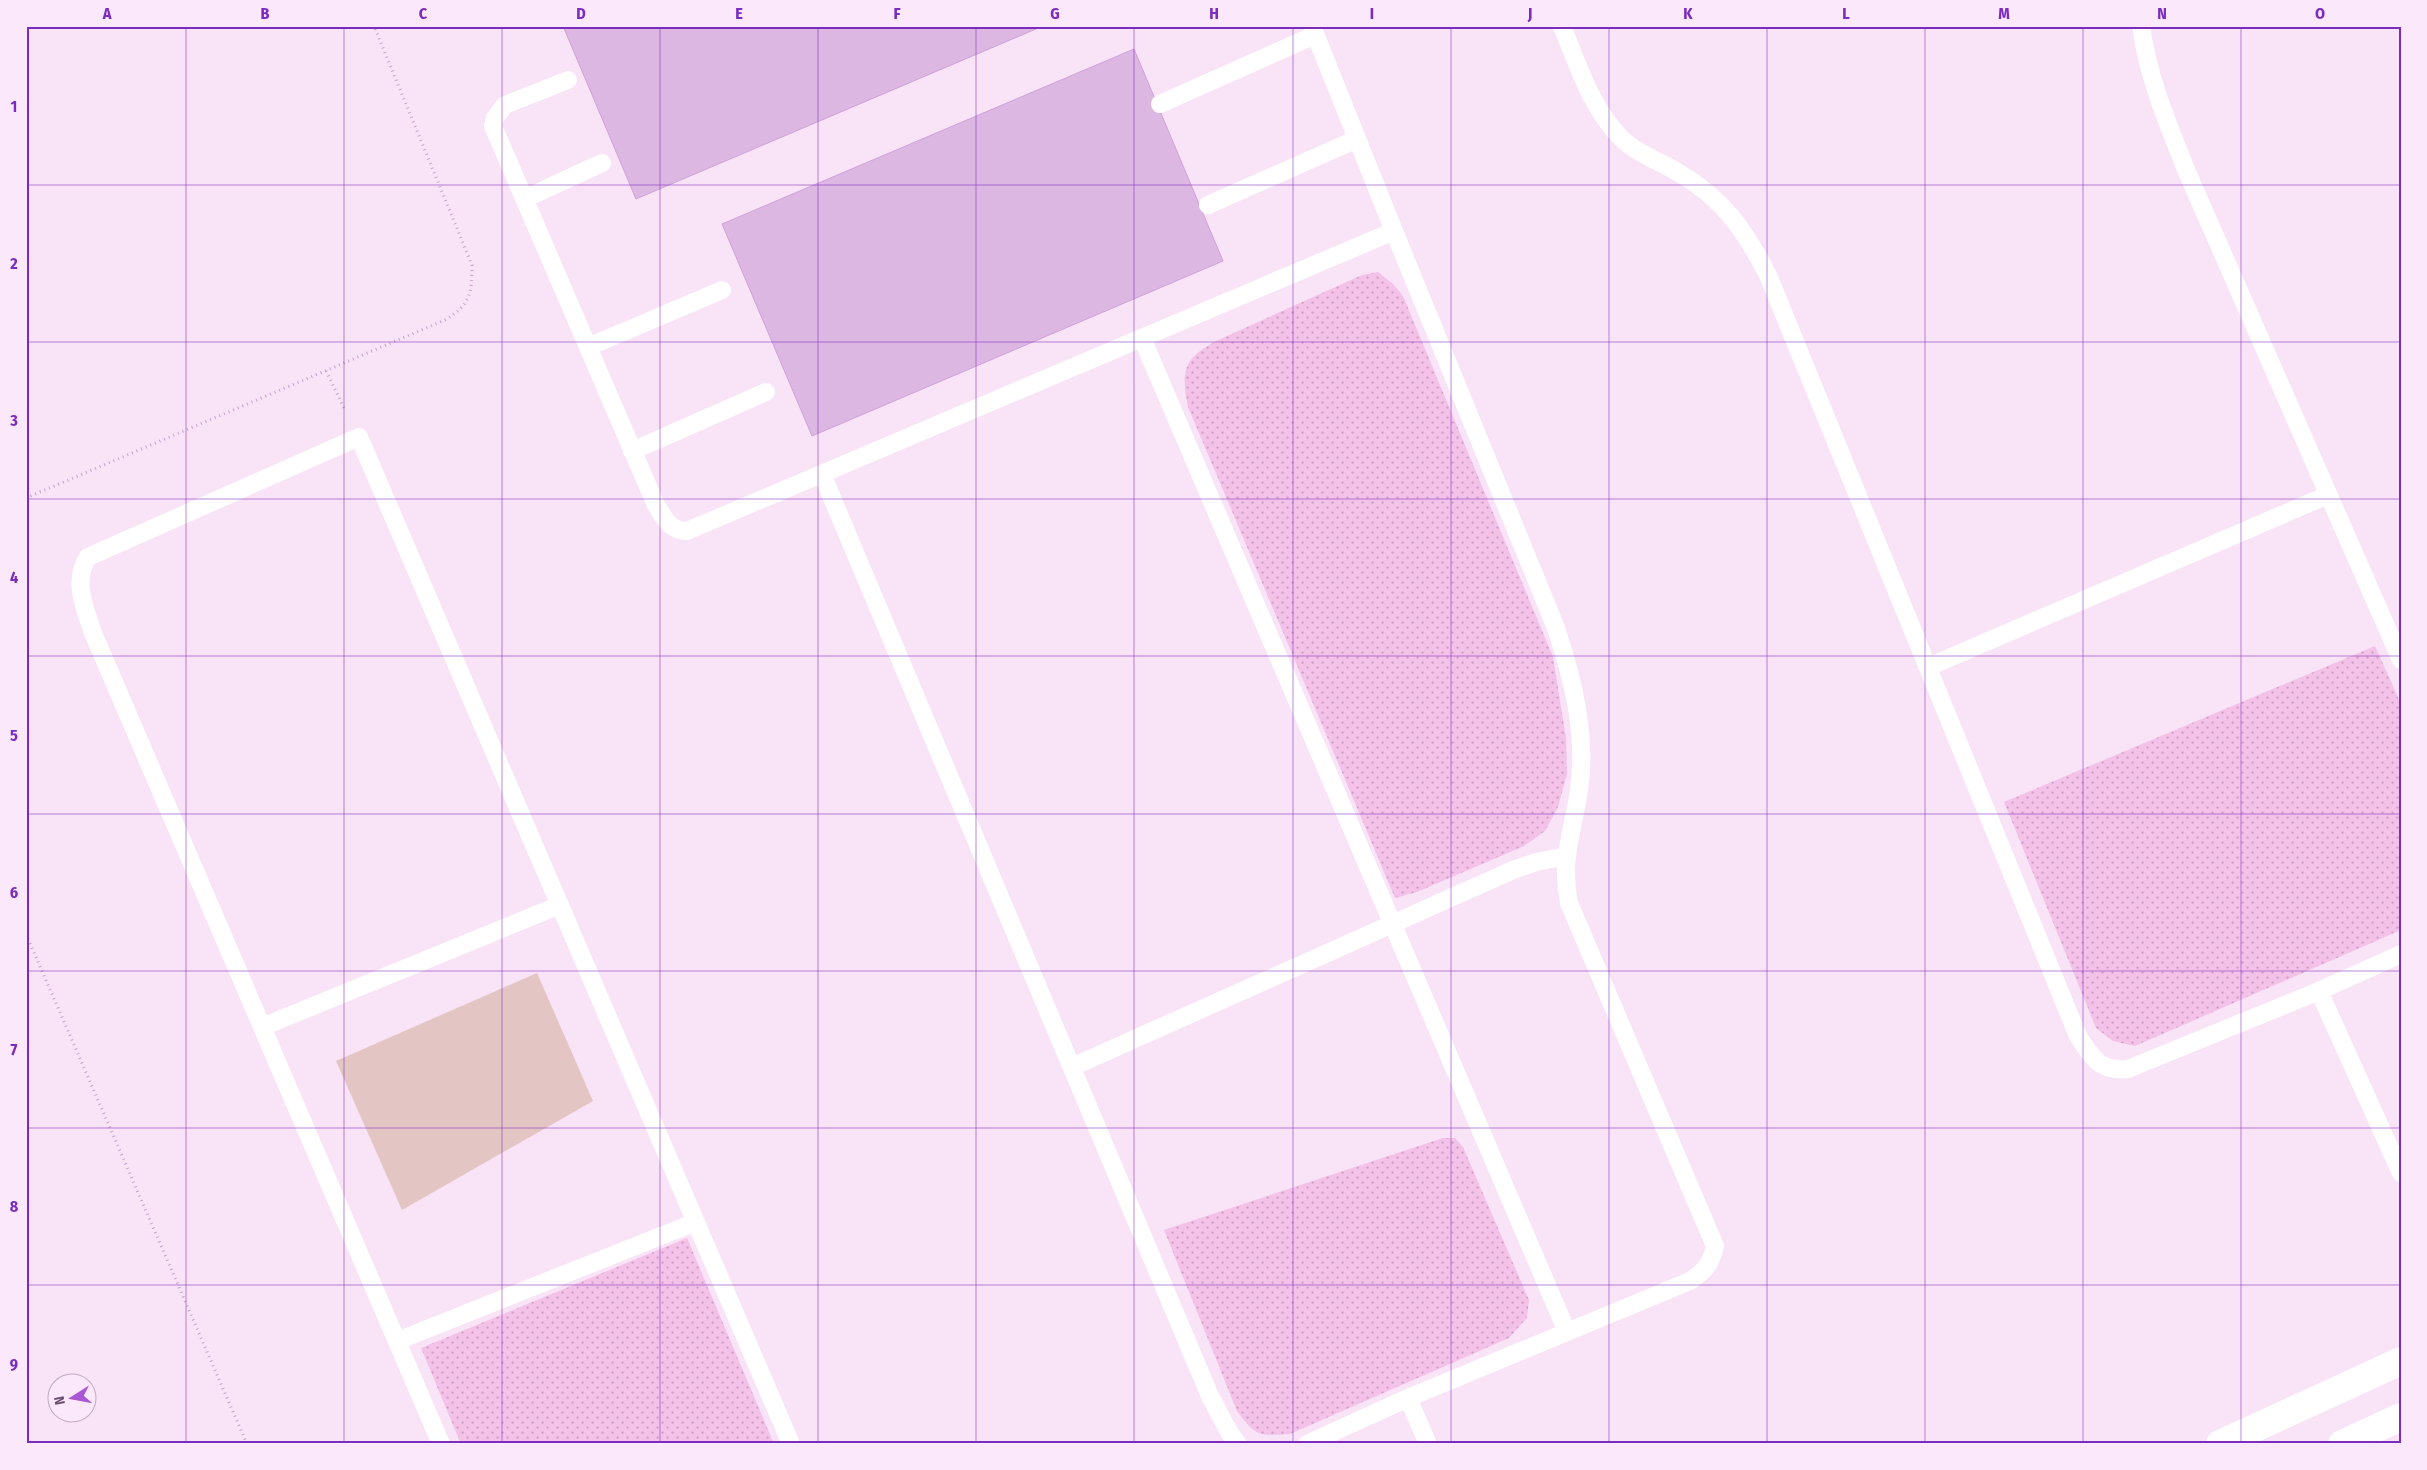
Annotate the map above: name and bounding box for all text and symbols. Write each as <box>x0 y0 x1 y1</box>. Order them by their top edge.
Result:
text: A <box>102 4 112 23</box>
text: B <box>261 4 270 23</box>
text: C <box>419 4 428 23</box>
text: D <box>576 4 586 23</box>
text: E <box>735 4 743 23</box>
text: F <box>893 4 901 23</box>
text: G <box>1050 4 1060 23</box>
text: H <box>1209 4 1219 23</box>
text: I <box>1370 4 1374 23</box>
text: J <box>1527 4 1532 23</box>
text: K <box>1683 4 1693 23</box>
text: L <box>1842 4 1850 23</box>
text: M <box>1998 4 2010 23</box>
text: N <box>2157 4 2167 23</box>
text: O <box>2315 4 2325 23</box>
text: 1 <box>11 97 17 116</box>
text: 2 <box>9 254 18 273</box>
text: 3 <box>9 411 18 430</box>
text: 4 <box>10 568 18 587</box>
text: 5 <box>10 726 18 745</box>
text: 6 <box>10 883 18 902</box>
text: 7 <box>11 1040 18 1059</box>
text: 8 <box>10 1197 19 1216</box>
text: 9 <box>10 1355 18 1374</box>
north arrow <box>48 1372 98 1422</box>
text: N <box>51 1395 69 1406</box>

